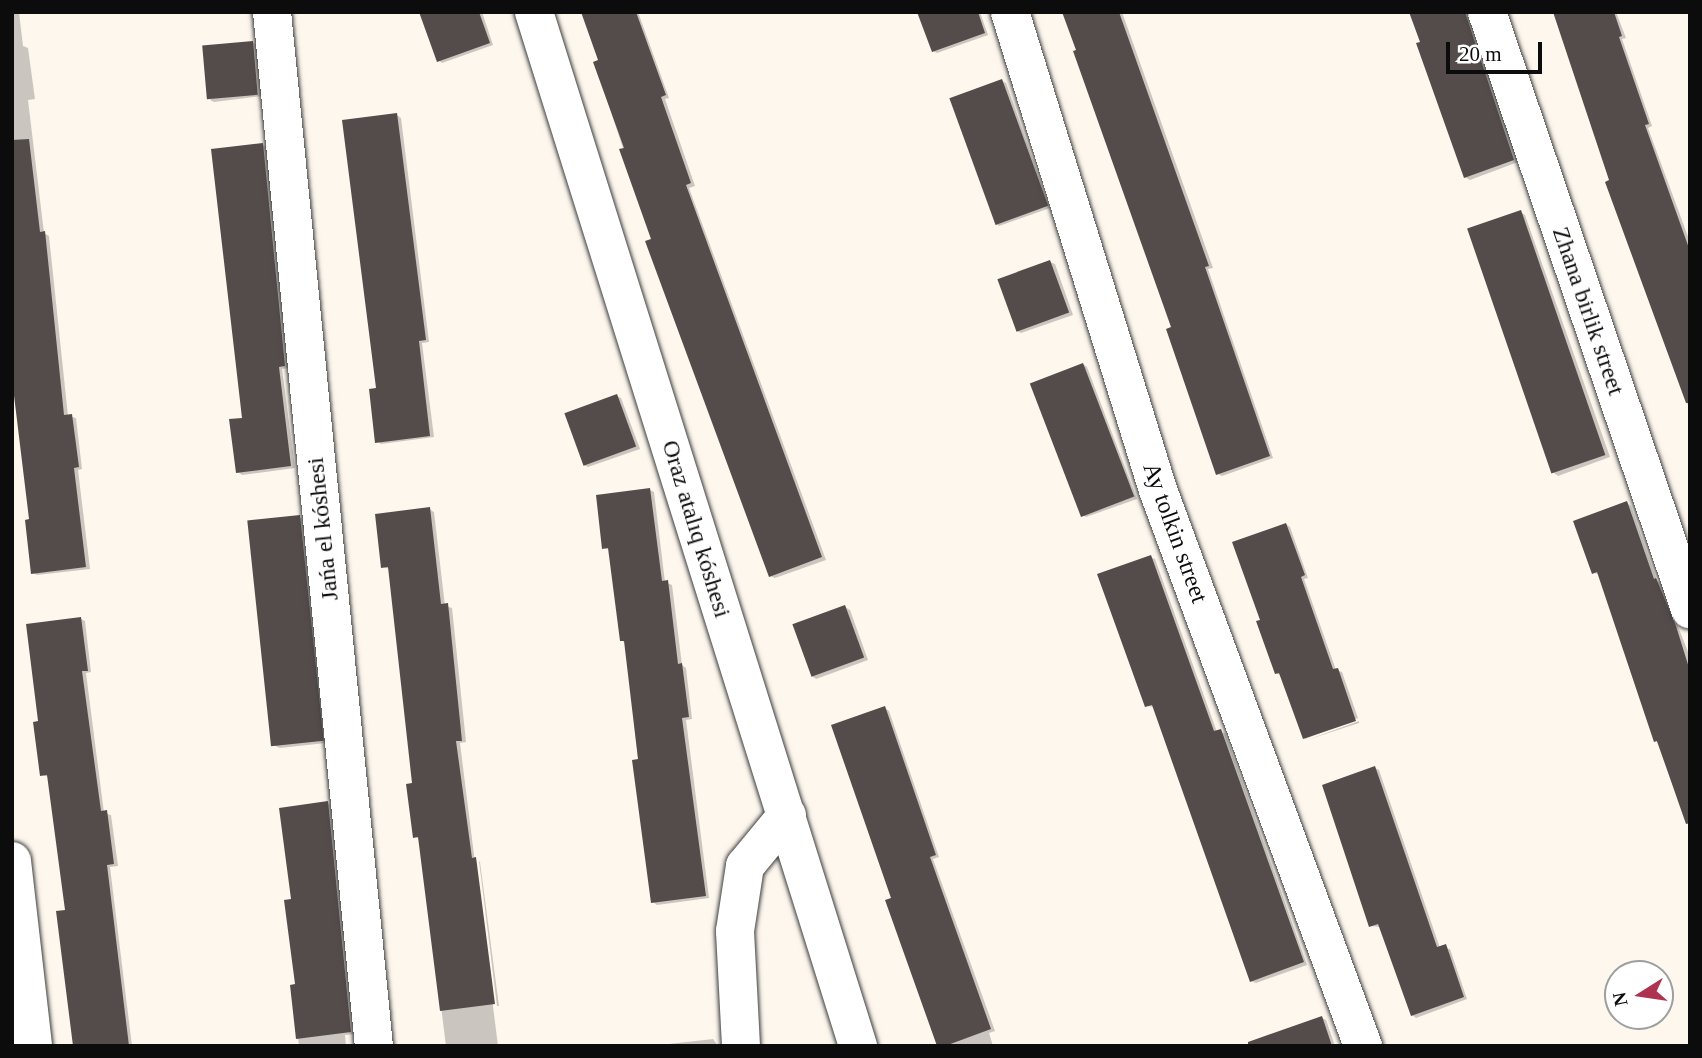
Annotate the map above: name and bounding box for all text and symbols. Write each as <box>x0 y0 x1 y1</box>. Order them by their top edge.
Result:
scale bar <box>1450 28 1546 72</box>
text: 20 m <box>1459 42 1502 66</box>
street label: Zhana birlik street <box>1546 223 1630 399</box>
street label: Oraz atalıq kóshesi <box>655 437 737 621</box>
street label: Jańa el kóshesi <box>301 456 345 602</box>
street label: Ay tolkin street <box>1136 459 1214 607</box>
north arrow <box>1604 960 1674 1030</box>
text: N <box>1608 990 1632 1008</box>

